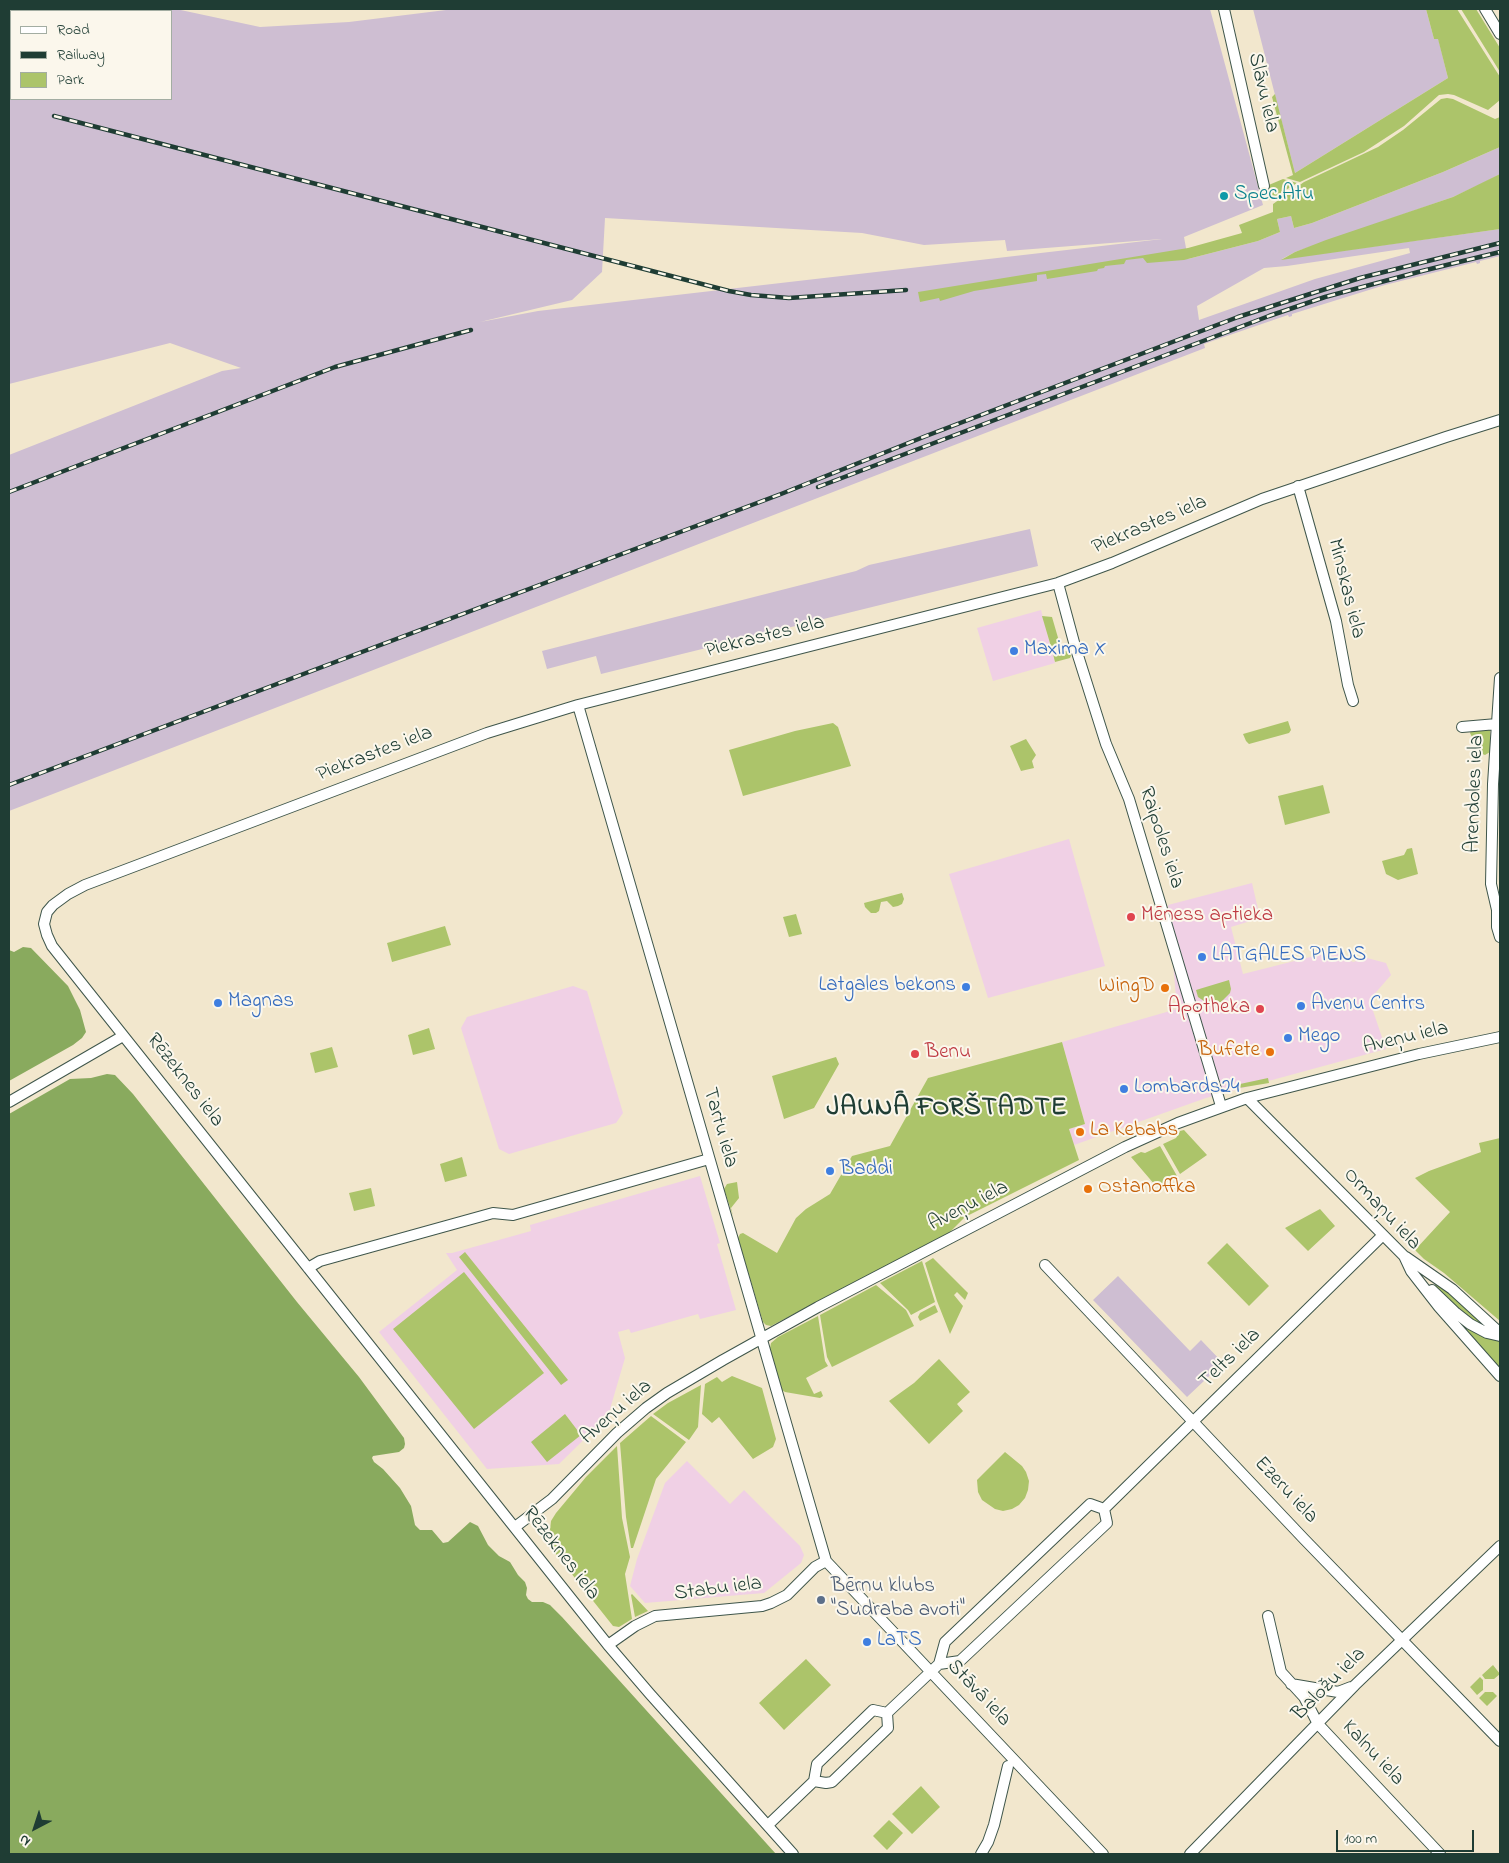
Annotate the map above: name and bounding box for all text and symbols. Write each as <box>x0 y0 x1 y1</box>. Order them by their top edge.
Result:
legend <box>10 10 172 100</box>
text: Road <box>57 19 90 41</box>
text: Railway <box>57 44 105 66</box>
street label: Slāvu iela <box>1241 51 1283 135</box>
text: Park <box>57 69 84 91</box>
place label: Spec.Atu <box>1234 183 1314 209</box>
marker: Spec.Atu <box>1218 190 1230 202</box>
street label: Piekrastes iela <box>1089 491 1211 561</box>
street label: Minskas iela <box>1320 536 1370 642</box>
street label: Piekrastes iela <box>703 611 827 665</box>
place label: Maxima X <box>1024 638 1106 664</box>
marker: Maxima X <box>1008 645 1020 657</box>
street label: Piekrastes iela <box>313 721 437 789</box>
street label: Arendoles iela <box>1461 734 1491 854</box>
street label: Raipoles iela <box>1132 784 1188 892</box>
place label: Mēness aptieka <box>1141 904 1273 930</box>
marker: Mēness aptieka <box>1125 911 1137 923</box>
place label: LATGALES PIENS <box>1212 944 1366 970</box>
marker: LATGALES PIENS <box>1196 951 1208 963</box>
place label: Latgales bekons <box>819 974 956 1000</box>
place label: WingD <box>1099 975 1155 1001</box>
marker: Latgales bekons <box>960 981 972 993</box>
marker: WingD <box>1159 982 1171 994</box>
place label: Magnas <box>228 990 294 1016</box>
place label: Avenu Centrs <box>1311 993 1425 1019</box>
place label: Apotheka <box>1168 996 1250 1022</box>
marker: Magnas <box>212 997 224 1009</box>
marker: Avenu Centrs <box>1295 1000 1307 1012</box>
marker: Apotheka <box>1254 1003 1266 1015</box>
street label: Aveņu iela <box>1361 1017 1451 1061</box>
place label: Mego <box>1298 1025 1341 1051</box>
street label: Rēzeknes iela <box>140 1029 228 1133</box>
marker: Mego <box>1282 1032 1294 1044</box>
place label: Bufete <box>1198 1039 1260 1065</box>
place label: Benu <box>925 1041 971 1067</box>
marker: Bufete <box>1264 1046 1276 1058</box>
marker: Benu <box>909 1048 921 1060</box>
place label: Lombards24 <box>1134 1076 1240 1102</box>
marker: Lombards24 <box>1118 1083 1130 1095</box>
street label: Tartu iela <box>696 1085 742 1171</box>
district label: JAUNĀ FORŠTADTE <box>825 1094 1069 1126</box>
place label: La Kebabs <box>1090 1119 1178 1145</box>
marker: La Kebabs <box>1074 1126 1086 1138</box>
place label: Baddi <box>840 1158 893 1184</box>
street label: Ormaņu iela <box>1336 1164 1426 1256</box>
marker: Baddi <box>824 1165 836 1177</box>
street label: Aveņu iela <box>925 1176 1013 1238</box>
place label: Ostanoffka <box>1098 1176 1196 1202</box>
marker: Ostanoffka <box>1082 1183 1094 1195</box>
street label: Telts iela <box>1195 1324 1267 1394</box>
street label: Aveņu iela <box>576 1375 658 1451</box>
street label: Ezeru iela <box>1248 1452 1322 1530</box>
street label: Rēzeknes iela <box>516 1502 604 1606</box>
street label: Stabu iela <box>673 1572 763 1608</box>
place label: Bērnu klubs "Sudraba avoti" <box>831 1575 965 1625</box>
marker: Bērnu klubs "Sudraba avoti" <box>815 1594 827 1606</box>
place label: LaTS <box>877 1629 922 1655</box>
marker: LaTS <box>861 1636 873 1648</box>
street label: Baložu iela <box>1288 1643 1372 1727</box>
street label: Stāvā iela <box>940 1655 1016 1733</box>
street label: Kalnu iela <box>1335 1716 1409 1792</box>
north arrow <box>10 1803 60 1853</box>
scale bar <box>1339 1820 1476 1852</box>
text: 100 m <box>1344 1828 1377 1850</box>
text: N <box>15 1829 35 1851</box>

